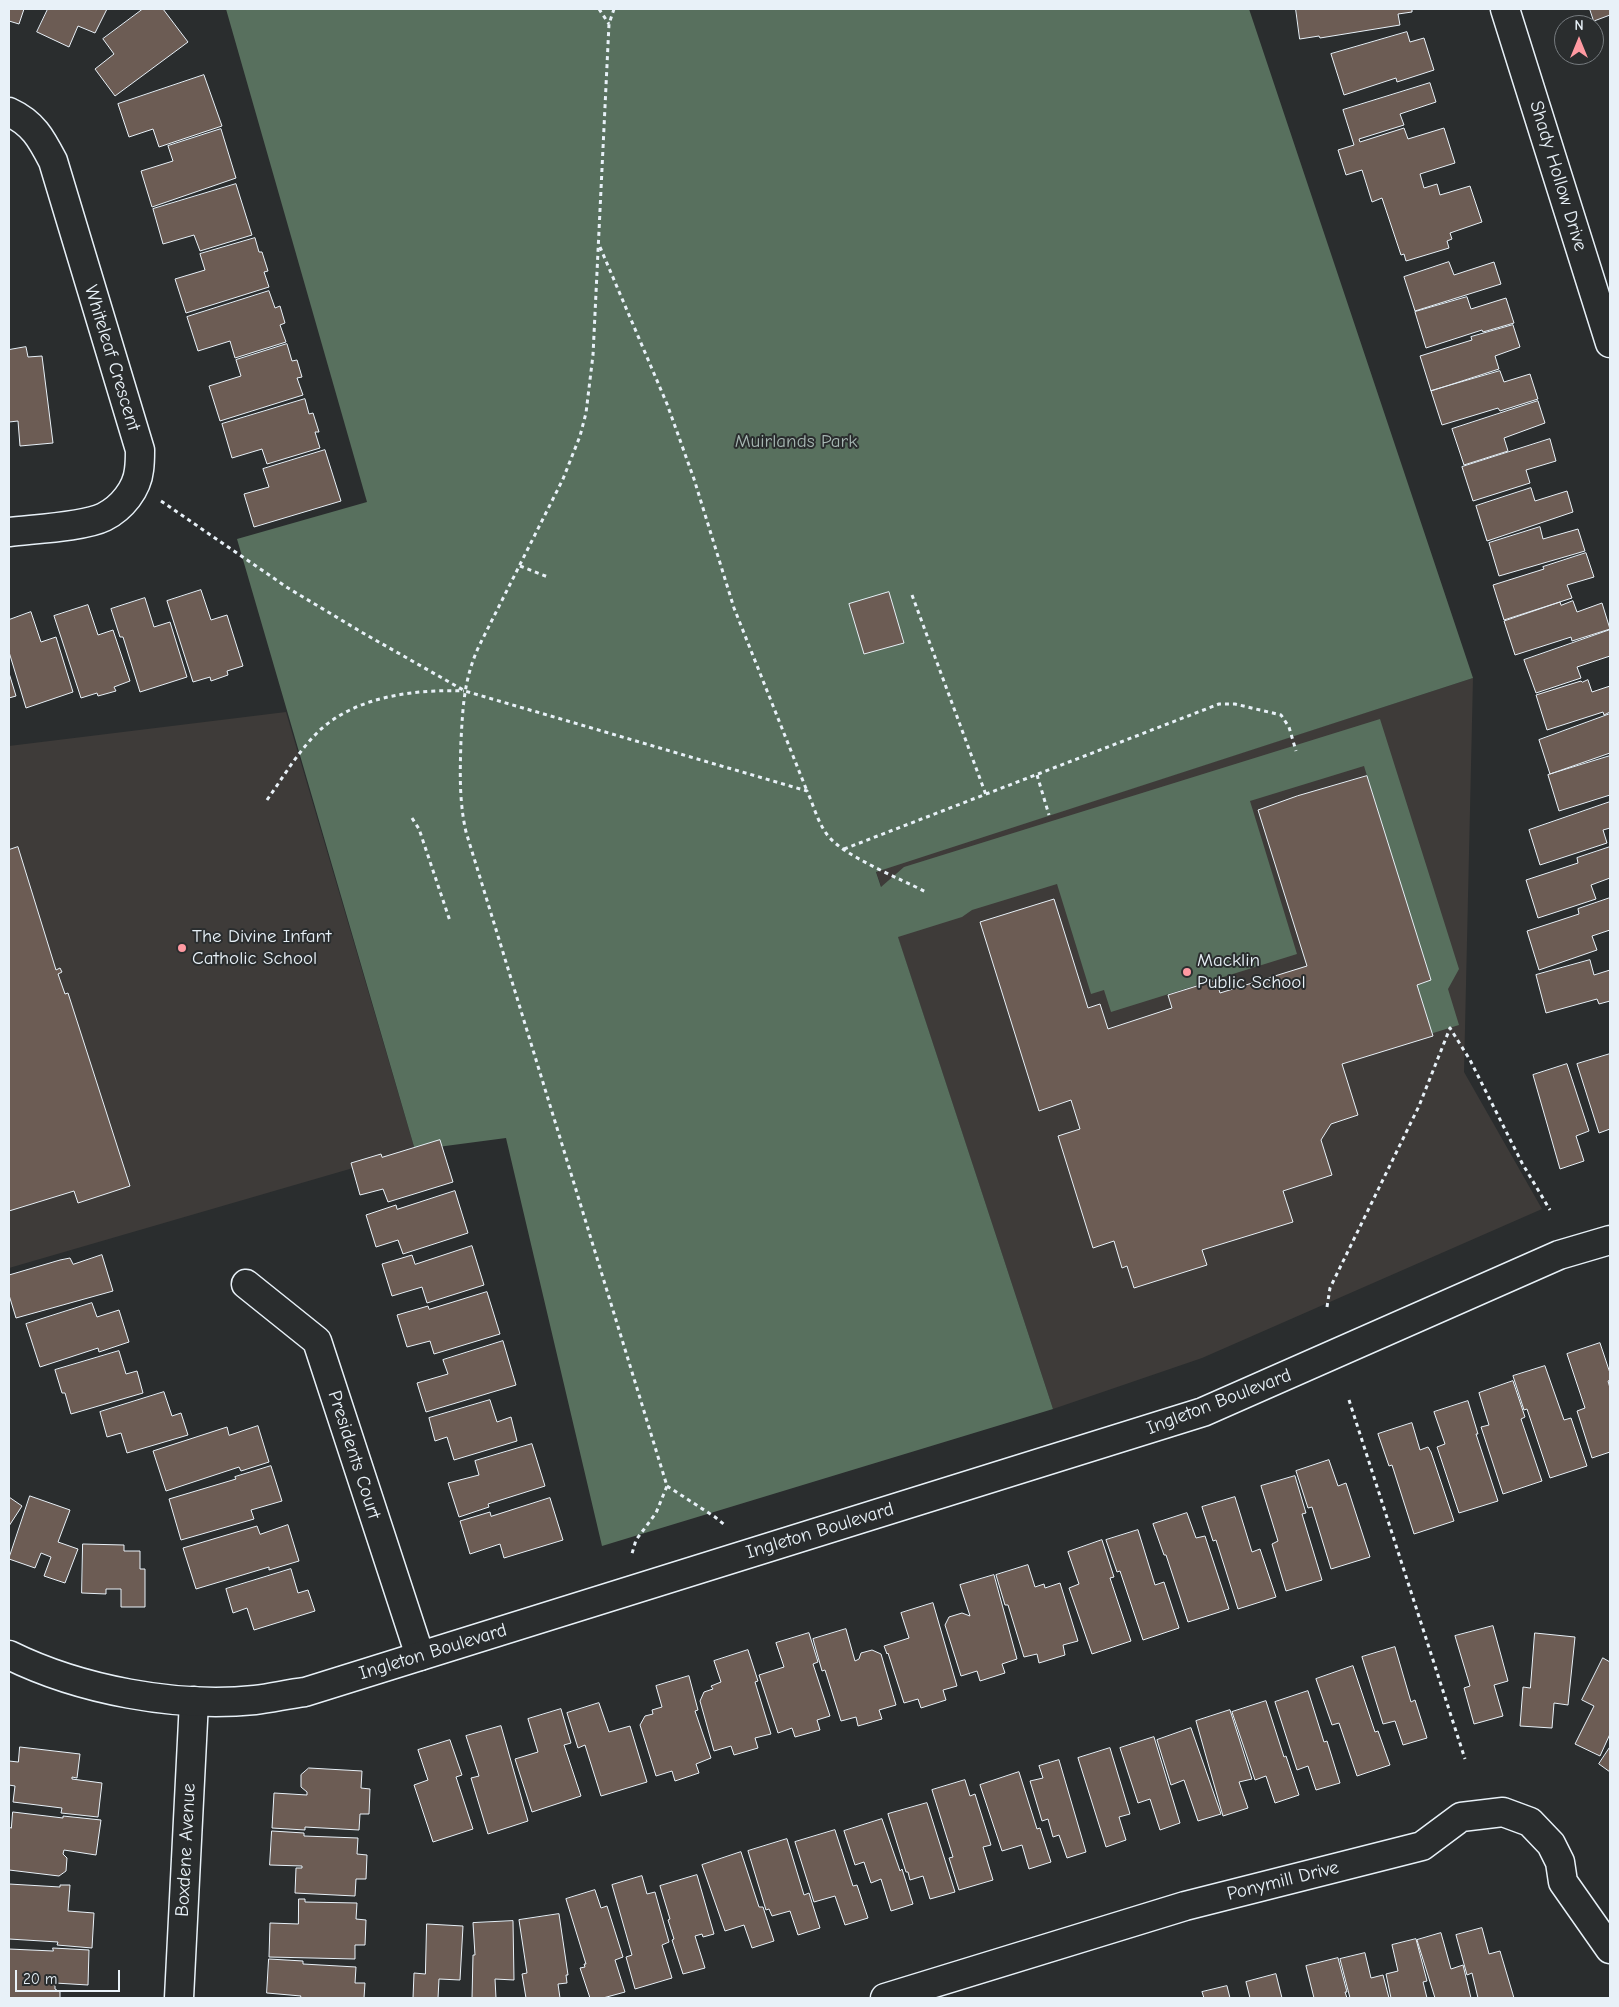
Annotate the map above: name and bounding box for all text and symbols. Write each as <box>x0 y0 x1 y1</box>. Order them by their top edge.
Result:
north arrow <box>1554 15 1604 65</box>
text: N <box>1574 17 1584 34</box>
street label: Shady Hollow Drive <box>1524 98 1592 254</box>
street label: Whiteleaf Crescent <box>79 282 145 434</box>
park label: Muirlands Park <box>735 431 857 453</box>
place label: The Divine Infant Catholic School <box>192 926 332 970</box>
marker: The Divine Infant Catholic School <box>176 942 188 954</box>
place label: Macklin Public School <box>1197 950 1306 994</box>
marker: Macklin Public School <box>1181 966 1193 978</box>
street label: Ingleton Boulevard <box>1143 1364 1295 1440</box>
street label: Presidents Court <box>322 1388 386 1522</box>
street label: Ingleton Boulevard <box>743 1498 897 1564</box>
street label: Ingleton Boulevard <box>356 1619 510 1685</box>
street label: Boxdene Avenue <box>171 1783 201 1917</box>
street label: Ponymill Drive <box>1225 1856 1341 1906</box>
scale bar <box>18 1960 122 1992</box>
text: 20 m <box>23 1970 57 1988</box>

